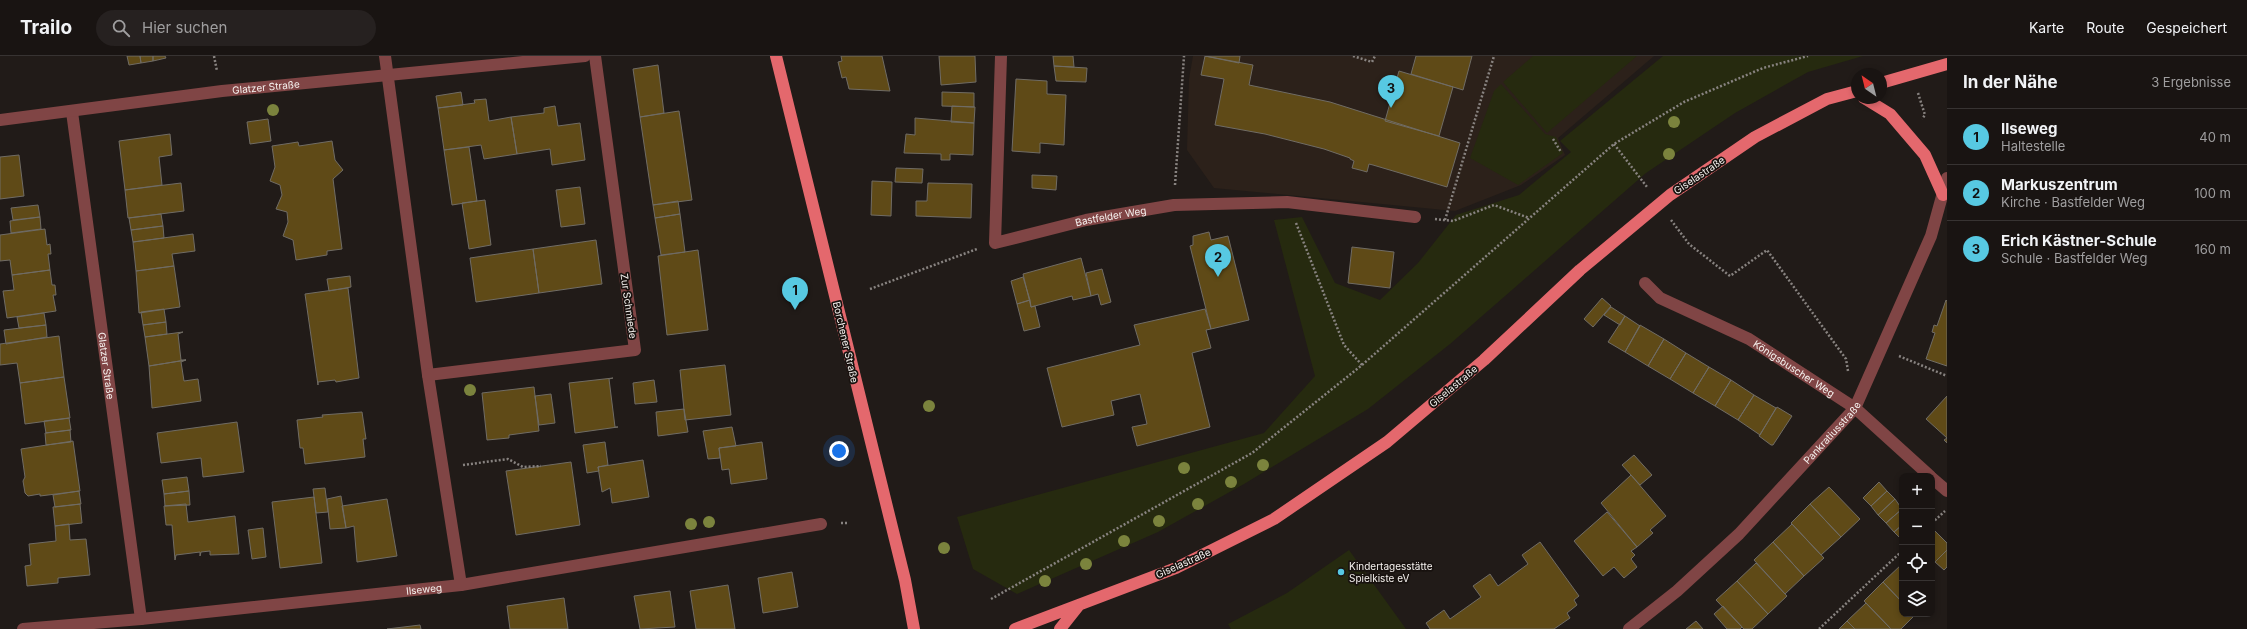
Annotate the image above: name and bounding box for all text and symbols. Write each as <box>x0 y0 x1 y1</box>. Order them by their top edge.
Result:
search box <box>96 10 376 46</box>
text: Trailo <box>20 16 72 39</box>
icon: search <box>110 17 132 39</box>
text: Hier suchen <box>142 18 227 37</box>
text: Karte <box>2029 19 2064 36</box>
text: Route <box>2086 19 2124 36</box>
text: Gespeichert <box>2146 19 2227 36</box>
north arrow <box>1851 68 1887 104</box>
text: In der Nähe <box>1963 72 2058 92</box>
text: 3 Ergebnisse <box>2151 74 2231 90</box>
pin: 3 <box>1378 75 1404 108</box>
street label: Glatzer Straße <box>232 78 300 96</box>
text: Ilseweg <box>2001 119 2057 138</box>
text: 1 <box>1973 129 1979 145</box>
text: 40 m <box>2199 129 2231 145</box>
text: Haltestelle <box>2001 138 2065 154</box>
street label: Giselastraße <box>1671 153 1727 196</box>
text: Markuszentrum <box>2001 175 2118 194</box>
text: 2 <box>1972 185 1980 201</box>
text: 100 m <box>2194 185 2231 201</box>
text: Kirche · Bastfelder Weg <box>2001 194 2145 210</box>
street label: Bastfelder Weg <box>1074 204 1147 229</box>
text: Erich Kästner-Schule <box>2001 231 2157 250</box>
text: 3 <box>1972 241 1980 257</box>
text: 160 m <box>2194 241 2231 257</box>
pin: 2 <box>1205 244 1231 277</box>
text: Schule · Bastfelder Weg <box>2001 250 2147 266</box>
street label: Zur Schmiede <box>618 273 640 340</box>
pin: 1 <box>782 277 808 310</box>
street label: Borchener Straße <box>831 300 861 384</box>
street label: Glatzer Straße <box>96 331 117 400</box>
street label: Königsbuscher Weg <box>1751 337 1837 399</box>
street label: Giselastraße <box>1427 362 1480 410</box>
street label: Pankratiusstraße <box>1801 400 1863 466</box>
your location <box>829 441 849 461</box>
map controls <box>1899 473 1935 617</box>
button: + <box>1899 473 1935 509</box>
button: − <box>1899 509 1935 545</box>
street label: Giselastraße <box>1154 545 1213 580</box>
button: locate <box>1899 545 1935 581</box>
place label: Kindertagesstätte Spielkiste eV <box>1349 560 1433 584</box>
marker: Kindertagesstätte Spielkiste eV <box>1336 567 1346 577</box>
street label: Ilseweg <box>405 581 443 597</box>
button: layers <box>1899 581 1935 617</box>

